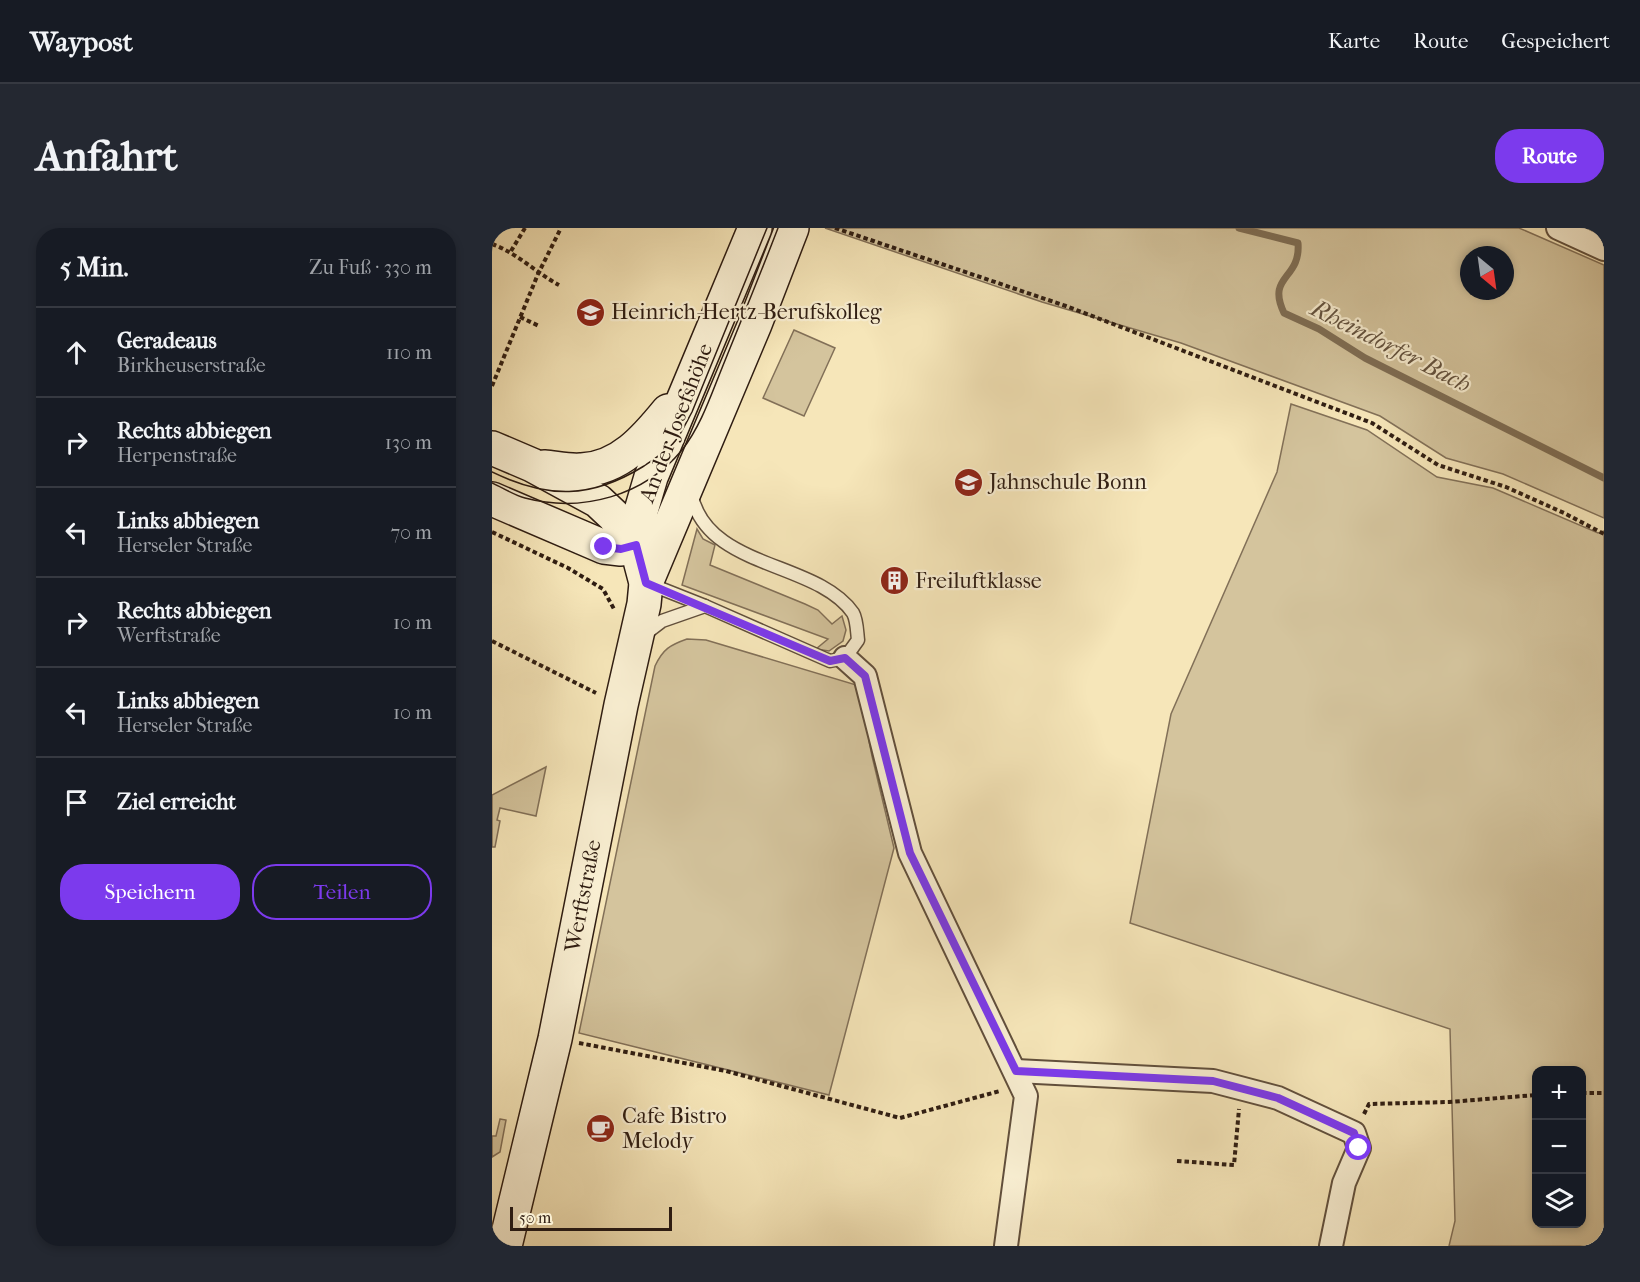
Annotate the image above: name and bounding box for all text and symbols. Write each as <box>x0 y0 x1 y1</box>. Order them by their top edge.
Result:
text: Waypost <box>30 25 133 58</box>
text: Karte <box>1328 29 1380 53</box>
text: Route <box>1413 29 1468 53</box>
text: Gespeichert <box>1501 29 1610 53</box>
button: Route <box>1495 129 1604 183</box>
text: Anfahrt <box>36 132 178 181</box>
north arrow <box>1460 246 1514 300</box>
text: 5 Min. <box>60 252 128 283</box>
text: Zu Fuß · 330 m <box>309 256 432 279</box>
water label: Rheindorfer Bach <box>1305 293 1475 398</box>
school or university icon: Heinrich-Hertz-Berufskolleg <box>574 296 606 328</box>
place label: Heinrich-Hertz-Berufskolleg <box>611 299 882 325</box>
text: Geradeaus <box>117 328 217 354</box>
icon: ahead <box>60 336 93 369</box>
street label: An der Josefshöhe <box>633 340 718 507</box>
text: 110 m <box>386 341 432 364</box>
text: Birkheuserstraße <box>117 354 266 377</box>
text: Rechts abbiegen <box>117 418 272 444</box>
icon: right <box>60 426 93 459</box>
text: 130 m <box>385 431 432 454</box>
text: Herpenstraße <box>117 444 237 467</box>
school or university icon: Jahnschule Bonn <box>952 466 984 498</box>
place label: Jahnschule Bonn <box>987 469 1147 495</box>
text: Links abbiegen <box>117 508 259 534</box>
icon: left <box>60 516 93 549</box>
text: 70 m <box>390 521 432 544</box>
route end <box>590 533 616 559</box>
text: Herseler Straße <box>117 534 252 557</box>
building icon: Freiluftklasse <box>878 565 910 597</box>
place label: Freiluftklasse <box>915 568 1042 594</box>
text: Rechts abbiegen <box>117 598 272 624</box>
icon: right <box>60 606 93 639</box>
text: 10 m <box>393 611 432 634</box>
text: Werftstraße <box>117 624 221 647</box>
text: Links abbiegen <box>117 688 259 714</box>
icon: left <box>60 696 93 729</box>
text: 10 m <box>393 701 432 724</box>
text: Herseler Straße <box>117 714 252 737</box>
icon: arrive <box>60 786 93 819</box>
text: Ziel erreicht <box>117 789 236 815</box>
street label: Werftstraße <box>559 837 607 955</box>
button: Speichern <box>60 864 240 920</box>
button: Teilen <box>252 864 432 920</box>
map controls <box>1532 1066 1586 1228</box>
button: + <box>1532 1066 1586 1120</box>
place label: Cafe Bistro Melody <box>622 1103 727 1154</box>
cafe icon: Cafe Bistro Melody <box>585 1113 617 1145</box>
button: − <box>1532 1120 1586 1174</box>
route start <box>1345 1134 1371 1160</box>
button: layers <box>1532 1174 1586 1228</box>
scale bar <box>510 1204 672 1232</box>
text: 50 m <box>519 1208 551 1227</box>

